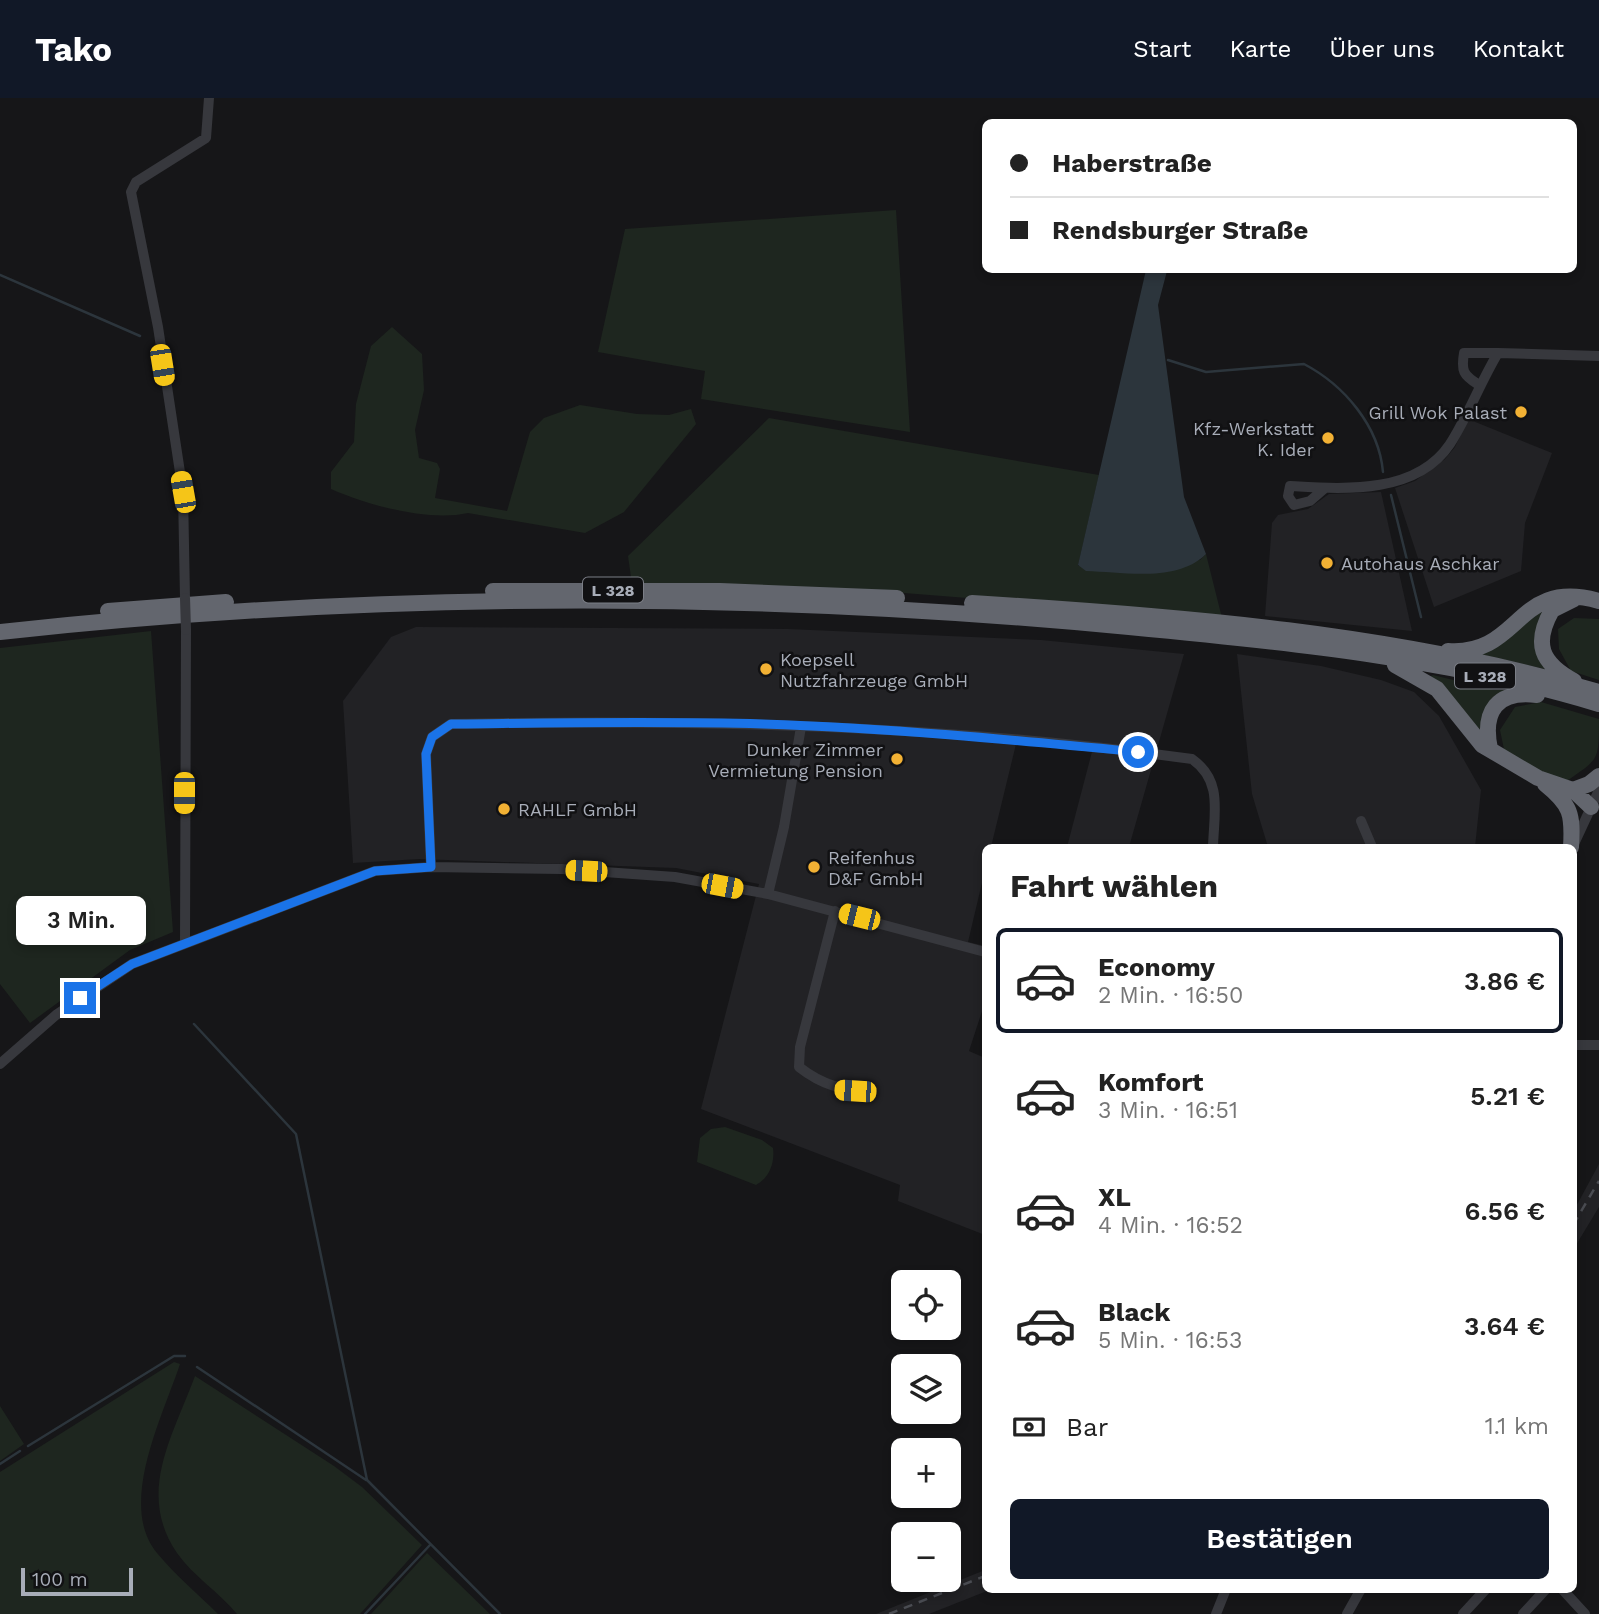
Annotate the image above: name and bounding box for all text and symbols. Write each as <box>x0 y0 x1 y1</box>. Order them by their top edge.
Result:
text: Tako <box>35 30 112 69</box>
text: Start <box>1133 35 1191 63</box>
text: Karte <box>1229 35 1291 63</box>
text: Über uns <box>1329 35 1435 63</box>
text: Kontakt <box>1473 35 1564 63</box>
text: Haberstraße <box>1052 148 1212 178</box>
text: Rendsburger Straße <box>1052 215 1308 245</box>
car <box>149 343 176 387</box>
place label: Grill Wok Palast <box>1368 402 1507 423</box>
marker: Grill Wok Palast <box>1513 404 1529 420</box>
place label: Kfz-Werkstatt K. Ider <box>1193 418 1314 460</box>
marker: Kfz-Werkstatt K. Ider <box>1320 430 1336 446</box>
car <box>170 469 197 515</box>
place label: Autohaus Aschkar <box>1341 553 1500 574</box>
marker: Autohaus Aschkar <box>1319 555 1335 571</box>
road number: L 328 <box>583 578 643 603</box>
place label: Koepsell Nutzfahrzeuge GmbH <box>780 649 968 691</box>
marker: Koepsell Nutzfahrzeuge GmbH <box>758 661 774 677</box>
road number: L 328 <box>1455 664 1515 688</box>
route start <box>1122 736 1154 768</box>
place label: Dunker Zimmer Vermietung Pension <box>708 739 883 781</box>
marker: Dunker Zimmer Vermietung Pension <box>889 751 905 767</box>
car <box>174 772 195 814</box>
place label: RAHLF GmbH <box>518 799 637 820</box>
marker: RAHLF GmbH <box>496 801 512 817</box>
place label: Reifenhus D&F GmbH <box>828 847 923 889</box>
car <box>565 859 608 883</box>
marker: Reifenhus D&F GmbH <box>806 859 822 875</box>
text: Fahrt wählen <box>1010 867 1218 905</box>
car <box>700 872 745 900</box>
callout: 3 Min. <box>15 897 145 946</box>
car <box>837 902 882 932</box>
text: 3 Min. <box>47 907 115 934</box>
icon: car <box>1014 949 1077 1012</box>
text: Economy <box>1098 952 1215 982</box>
text: 3.86 € <box>1464 966 1545 996</box>
route end <box>64 982 96 1014</box>
text: 2 Min. · 16:50 <box>1098 982 1243 1009</box>
icon: car <box>1014 1064 1077 1127</box>
text: Komfort <box>1098 1067 1203 1097</box>
car <box>834 1079 877 1103</box>
text: 5.21 € <box>1470 1081 1545 1111</box>
text: 3 Min. · 16:51 <box>1098 1097 1238 1124</box>
icon: car <box>1014 1179 1077 1242</box>
text: XL <box>1098 1182 1131 1212</box>
text: 6.56 € <box>1465 1196 1545 1226</box>
text: 4 Min. · 16:52 <box>1098 1212 1243 1239</box>
map controls <box>891 1270 961 1592</box>
button: locate <box>891 1270 961 1340</box>
icon: car <box>1014 1294 1077 1357</box>
text: Black <box>1098 1297 1170 1327</box>
text: 3.64 € <box>1464 1311 1545 1341</box>
text: 5 Min. · 16:53 <box>1098 1327 1242 1354</box>
button: layers <box>891 1354 961 1424</box>
icon: cash <box>1010 1408 1048 1446</box>
text: Bar <box>1066 1412 1108 1442</box>
text: 1.1 km <box>1485 1413 1549 1440</box>
button: + <box>891 1438 961 1508</box>
button: Bestätigen <box>1010 1499 1549 1579</box>
button: − <box>891 1522 961 1592</box>
scale bar <box>21 1565 133 1597</box>
text: 100 m <box>32 1568 88 1591</box>

